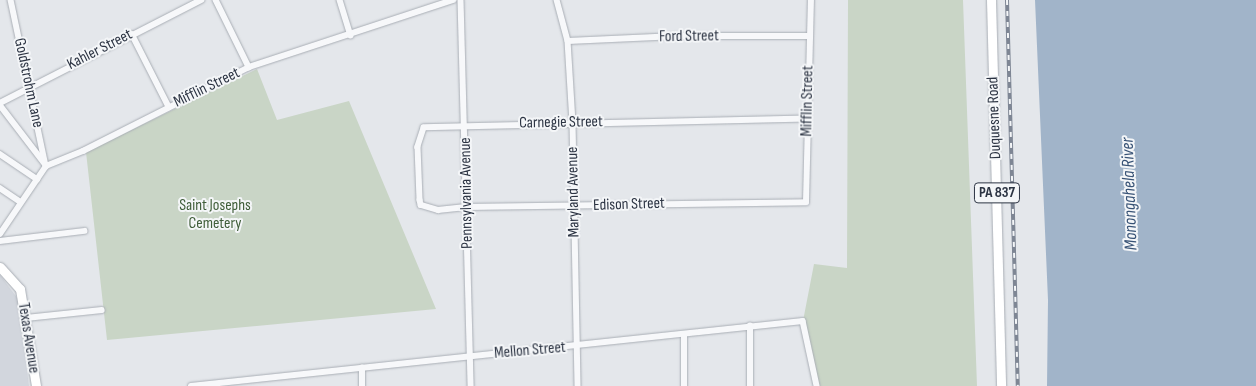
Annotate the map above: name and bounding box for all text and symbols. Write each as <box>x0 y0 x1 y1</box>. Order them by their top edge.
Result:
street label: Kahler Street <box>64 25 136 75</box>
street label: Ford Street <box>659 27 719 47</box>
street label: Goldstrohm Lane <box>9 37 47 129</box>
street label: Mifflin Street <box>171 64 243 112</box>
street label: Mifflin Street <box>798 65 818 137</box>
street label: Duquesne Road <box>984 76 1006 160</box>
street label: Carnegie Street <box>519 113 603 133</box>
street label: Pennsylvania Avenue <box>456 137 478 249</box>
water label: Monongahela River <box>1117 137 1143 251</box>
street label: Maryland Avenue <box>564 146 584 238</box>
road number: PA 837 <box>973 180 1021 206</box>
street label: Edison Street <box>593 194 665 216</box>
park label: Saint Josephs Cemetery <box>179 196 251 234</box>
street label: Texas Avenue <box>13 301 43 375</box>
street label: Mellon Street <box>493 338 567 364</box>

